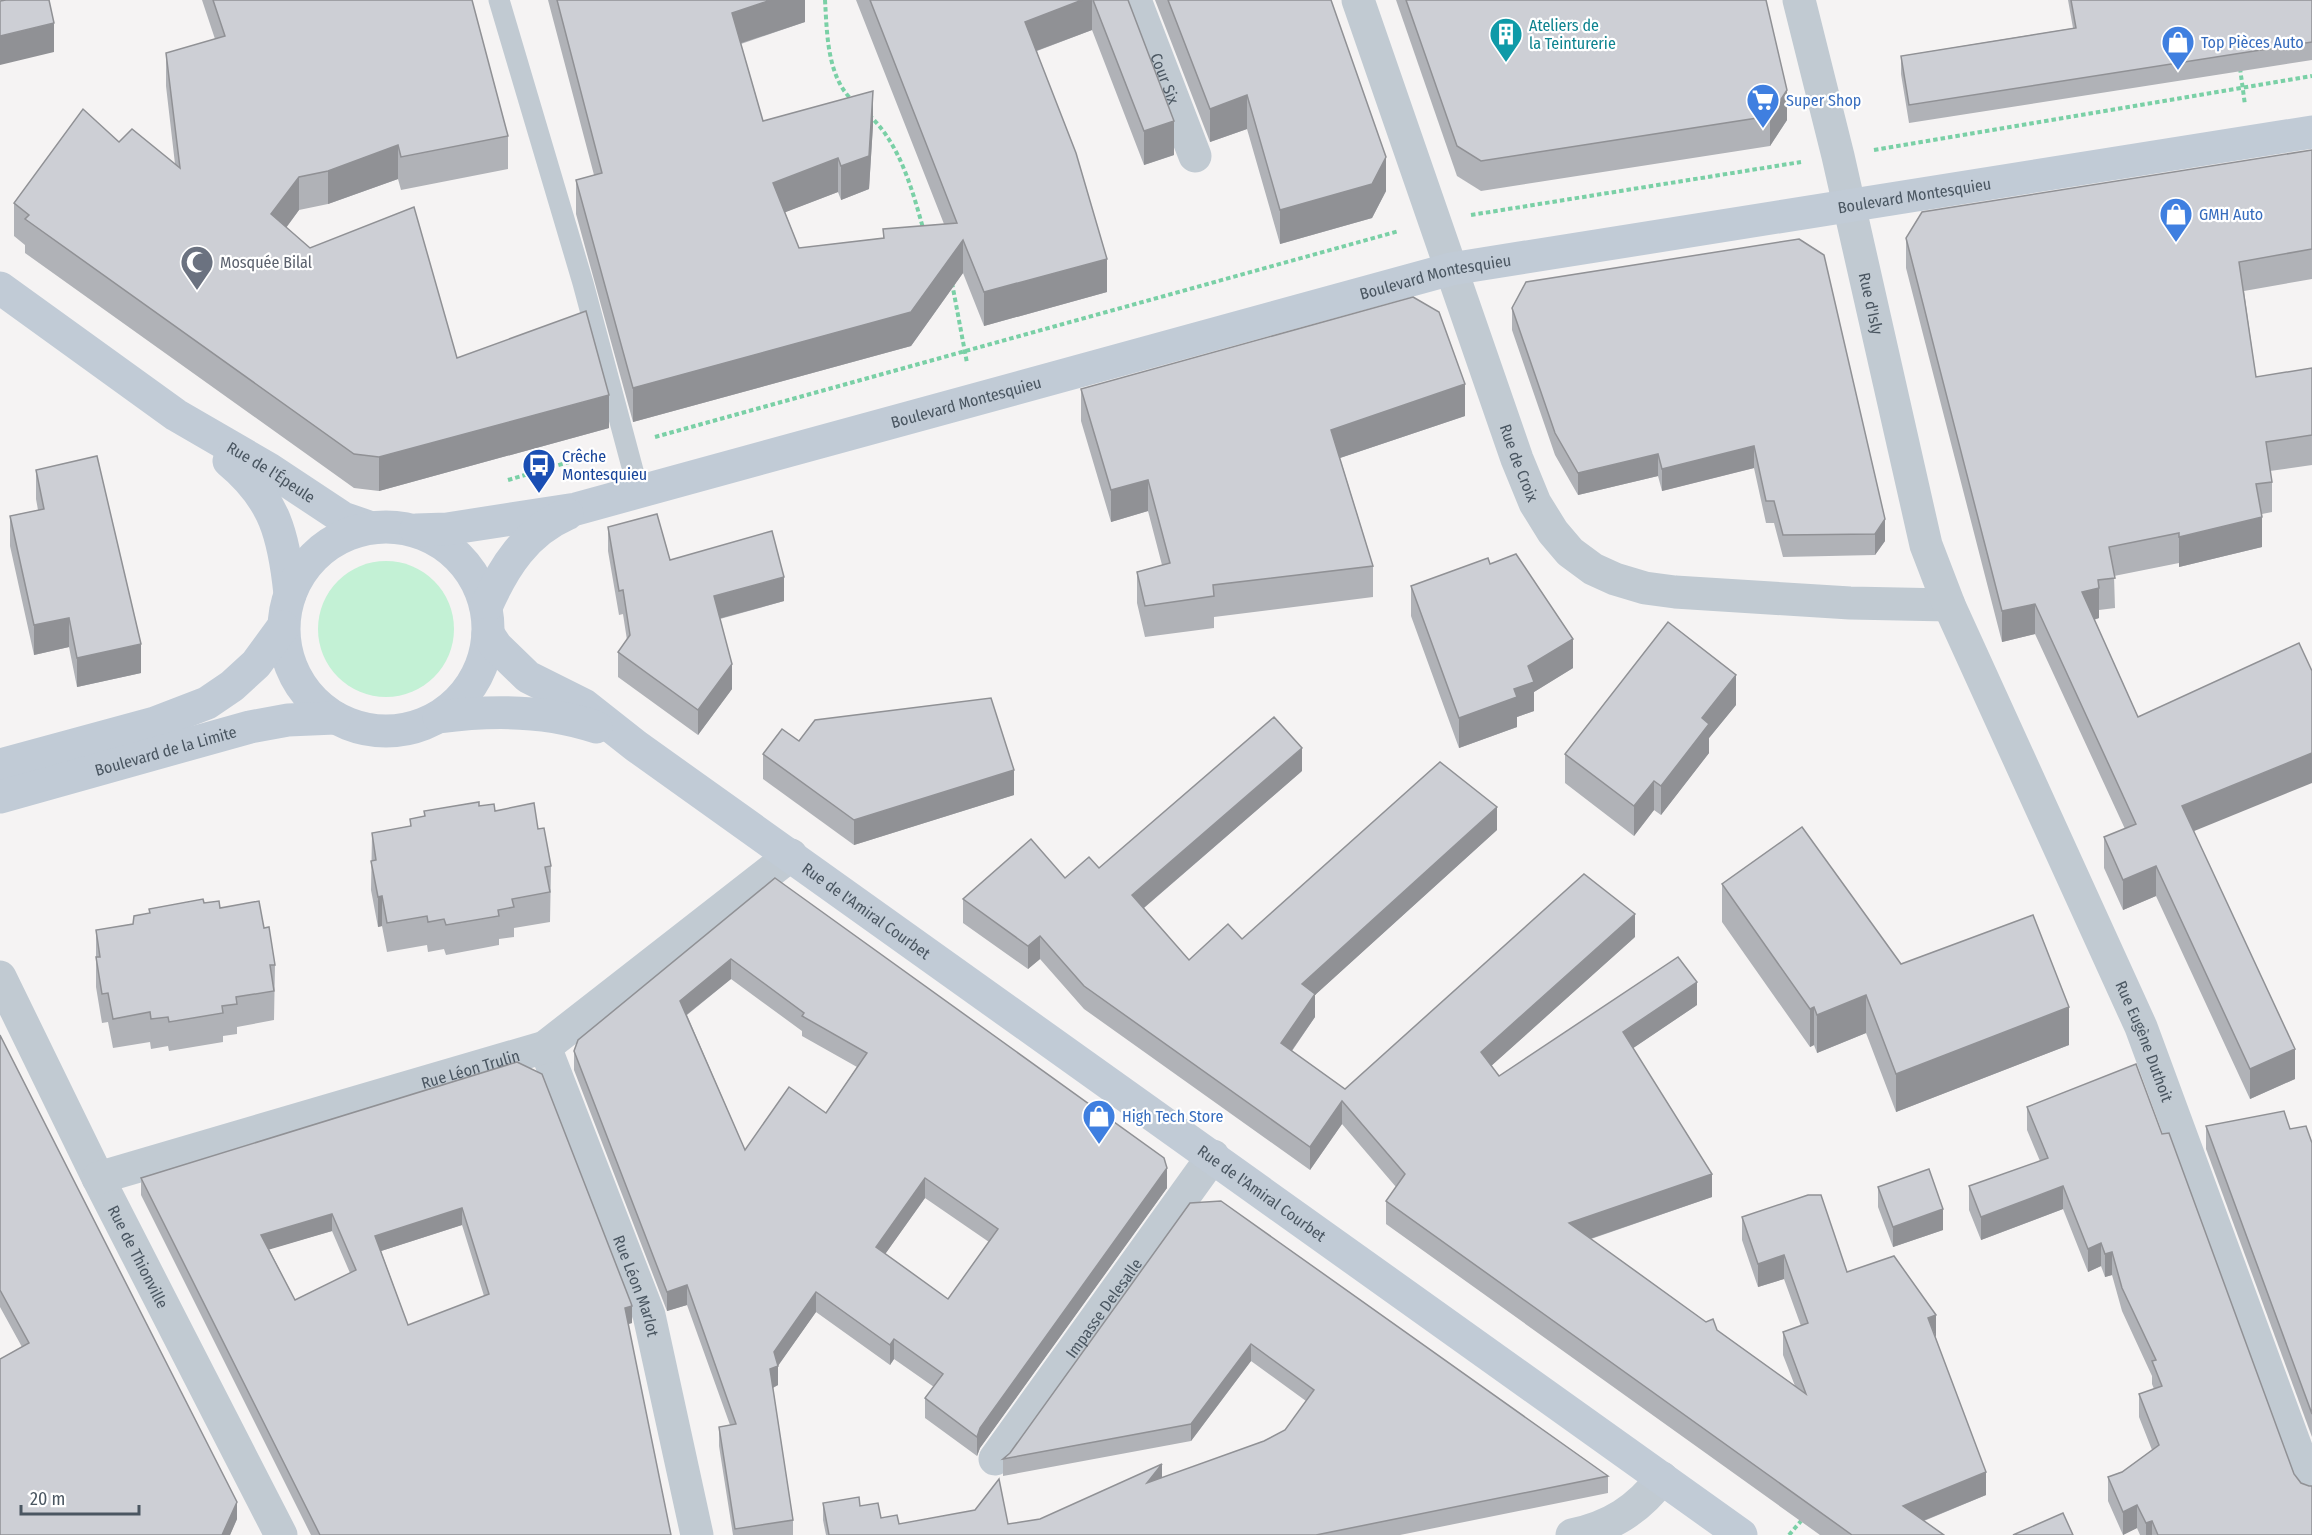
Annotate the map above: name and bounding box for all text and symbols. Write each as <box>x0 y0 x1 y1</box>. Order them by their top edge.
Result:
building icon: Ateliers de la Teinturerie <box>1488 16 1524 63</box>
place label: Ateliers de la Teinturerie <box>1529 16 1616 53</box>
shop icon: Top Pièces Auto <box>2160 24 2196 71</box>
place label: Top Pièces Auto <box>2201 33 2304 52</box>
street label: Cour Six <box>1146 50 1183 107</box>
supermarket icon: Super Shop <box>1745 82 1781 129</box>
place label: Super Shop <box>1786 91 1861 110</box>
street label: Boulevard Montesquieu <box>1836 174 1992 217</box>
shop icon: GMH Auto <box>2158 196 2194 243</box>
place label: GMH Auto <box>2199 205 2263 224</box>
mosque icon: Mosquée Bilal <box>179 244 215 291</box>
street label: Boulevard Montesquieu <box>1358 251 1512 304</box>
place label: Mosquée Bilal <box>220 253 312 272</box>
street label: Rue d'Isly <box>1855 271 1887 337</box>
street label: Boulevard Montesquieu <box>889 373 1043 432</box>
street label: Rue de Croix <box>1496 422 1542 504</box>
street label: Rue de l'Épeule <box>223 438 319 507</box>
bus stop icon: Crêche Montesquieu <box>521 447 557 494</box>
place label: Crêche Montesquieu <box>562 447 647 484</box>
street label: Boulevard de la Limite <box>93 722 239 780</box>
street label: Rue de l'Amiral Courbet <box>798 859 935 964</box>
street label: Rue Eugène Duthoit <box>2111 978 2177 1105</box>
street label: Rue Léon Trulin <box>419 1046 522 1093</box>
shop icon: High Tech Store <box>1081 1098 1117 1145</box>
place label: High Tech Store <box>1122 1107 1223 1126</box>
street label: Rue de l'Amiral Courbet <box>1194 1141 1330 1246</box>
street label: Rue de Thionville <box>104 1202 172 1312</box>
street label: Rue Léon Marlot <box>609 1233 663 1339</box>
street label: Impasse Delesalle <box>1062 1255 1146 1362</box>
scale bar <box>21 1478 140 1516</box>
text: 20 m <box>30 1488 65 1510</box>

